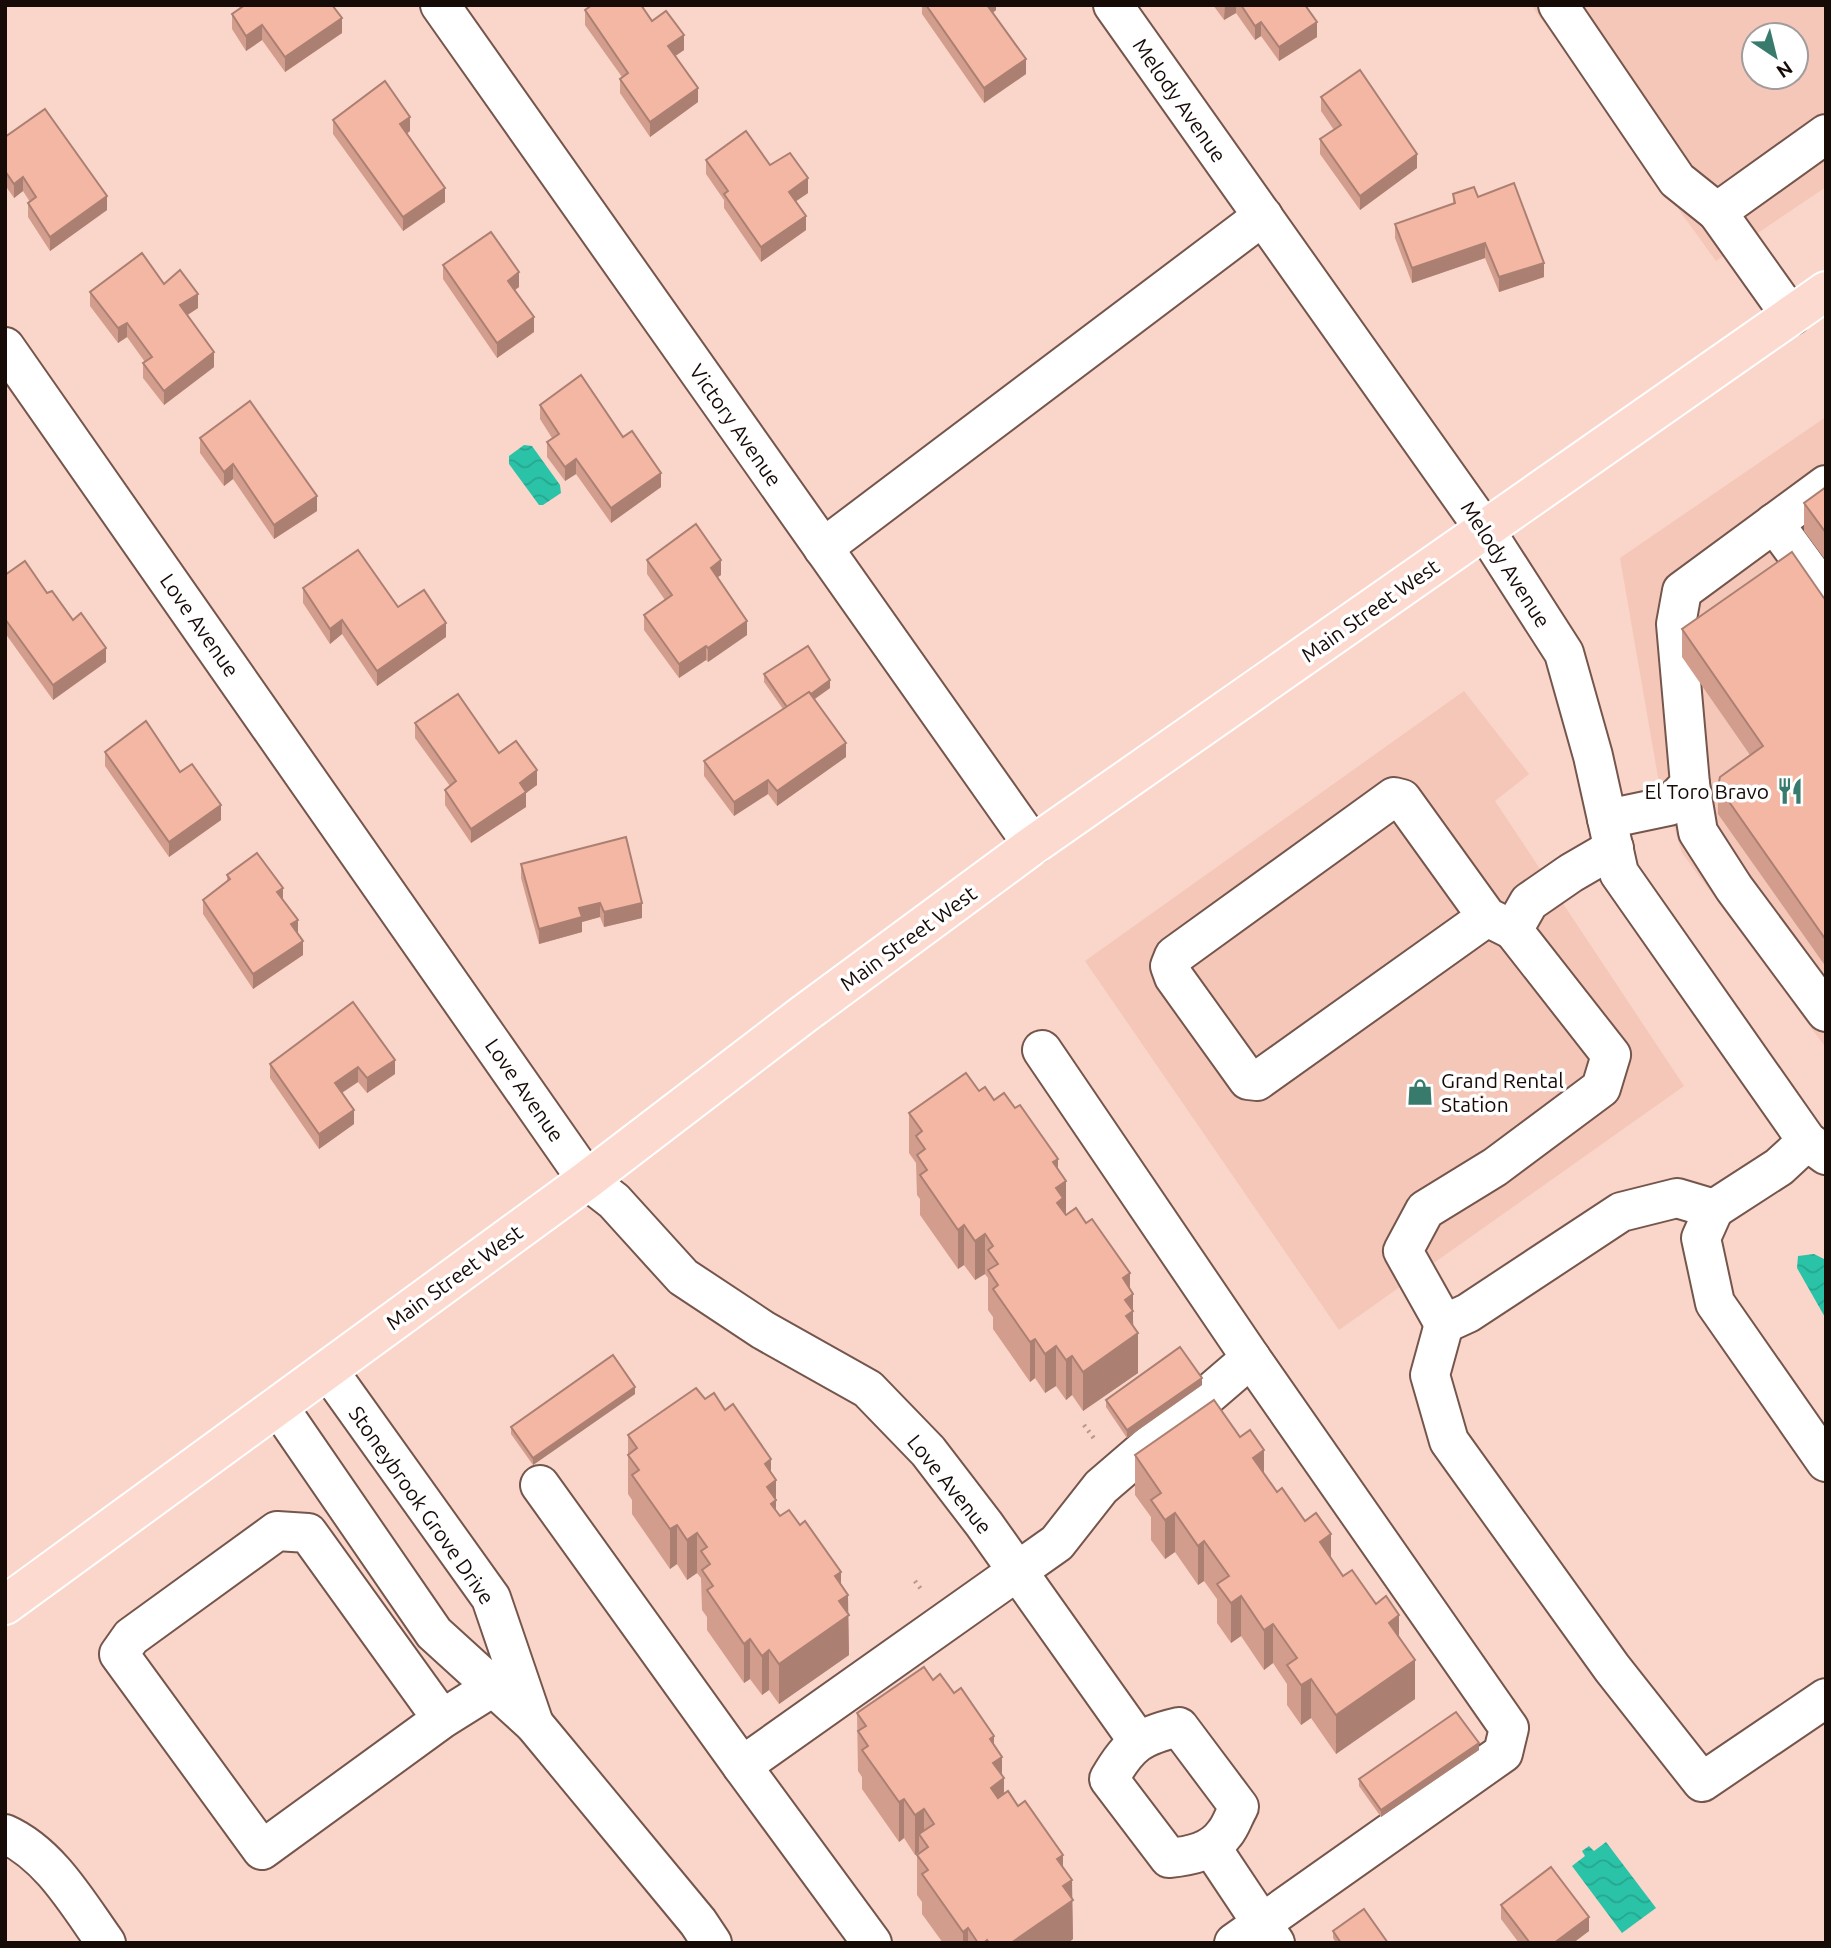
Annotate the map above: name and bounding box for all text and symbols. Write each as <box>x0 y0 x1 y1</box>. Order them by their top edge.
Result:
north arrow <box>1740 21 1810 91</box>
street label: Melody Avenue <box>1128 33 1232 167</box>
text: N <box>1773 57 1797 83</box>
street label: Victory Avenue <box>685 359 787 491</box>
street label: Melody Avenue <box>1456 496 1556 632</box>
street label: Main Street West <box>1297 554 1443 666</box>
street label: Love Avenue <box>156 569 244 681</box>
restaurant icon: El Toro Bravo <box>1775 776 1805 806</box>
place label: El Toro Bravo <box>1644 779 1769 803</box>
street label: Main Street West <box>835 881 981 995</box>
street label: Love Avenue <box>481 1034 569 1146</box>
place label: Grand Rental Station <box>1441 1068 1564 1116</box>
shop icon: Grand Rental Station <box>1405 1077 1435 1107</box>
street label: Main Street West <box>381 1220 527 1334</box>
street label: Stoneybrook Grove Drive <box>345 1402 499 1608</box>
street label: Love Avenue <box>903 1430 997 1538</box>

